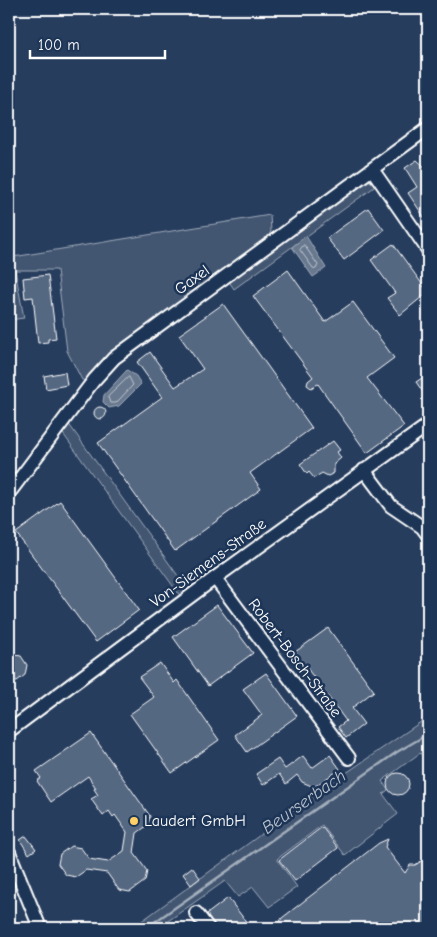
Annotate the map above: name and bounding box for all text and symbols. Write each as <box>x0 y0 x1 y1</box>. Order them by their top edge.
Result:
scale bar <box>30 28 165 60</box>
text: 100 m <box>38 36 80 54</box>
street label: Gaxel <box>171 261 213 299</box>
street label: Von-Siemens-Straße <box>146 515 270 611</box>
street label: Robert-Bosch-Straße <box>245 595 345 721</box>
water label: Beurserbach <box>258 765 350 839</box>
place label: Laudert GmbH <box>144 812 246 830</box>
marker: Laudert GmbH <box>128 815 140 827</box>

